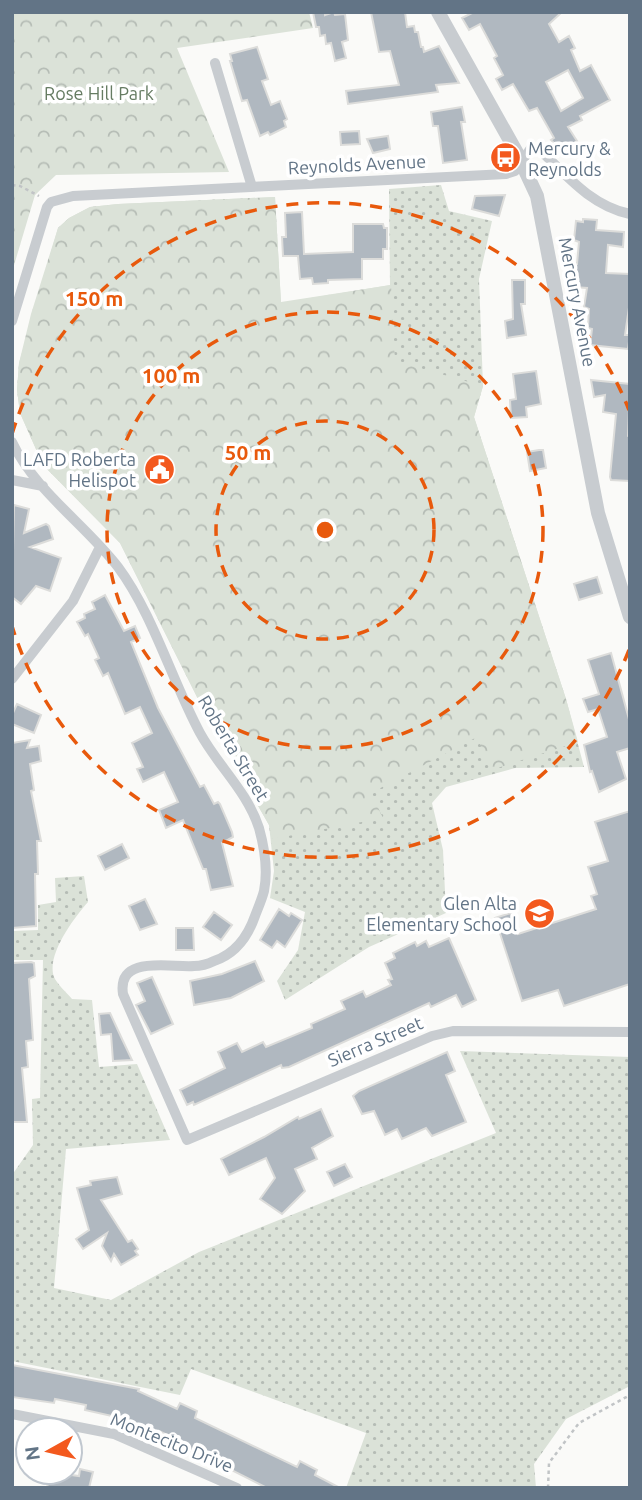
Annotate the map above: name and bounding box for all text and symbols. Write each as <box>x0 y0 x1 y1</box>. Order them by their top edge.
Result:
park label: Rose Hill Park <box>44 83 154 103</box>
place label: Mercury & Reynolds <box>528 138 611 179</box>
bus stop icon: Mercury & Reynolds <box>488 141 522 175</box>
street label: Reynolds Avenue <box>287 150 427 178</box>
street label: Mercury Avenue <box>556 235 600 369</box>
text: 150 m <box>65 286 123 310</box>
text: 100 m <box>142 363 200 387</box>
text: 50 m <box>225 440 271 464</box>
place label: LAFD Roberta Helispot <box>23 449 136 490</box>
public building icon: LAFD Roberta Helispot <box>142 452 176 486</box>
centre of rings <box>313 518 337 542</box>
street label: Roberta Street <box>195 692 273 804</box>
place label: Glen Alta Elementary School <box>366 893 517 934</box>
school or university icon: Glen Alta Elementary School <box>523 896 557 930</box>
street label: Sierra Street <box>325 1012 425 1070</box>
street label: Montecito Drive <box>108 1408 236 1476</box>
north arrow <box>14 1416 84 1486</box>
text: N <box>20 1445 44 1462</box>

